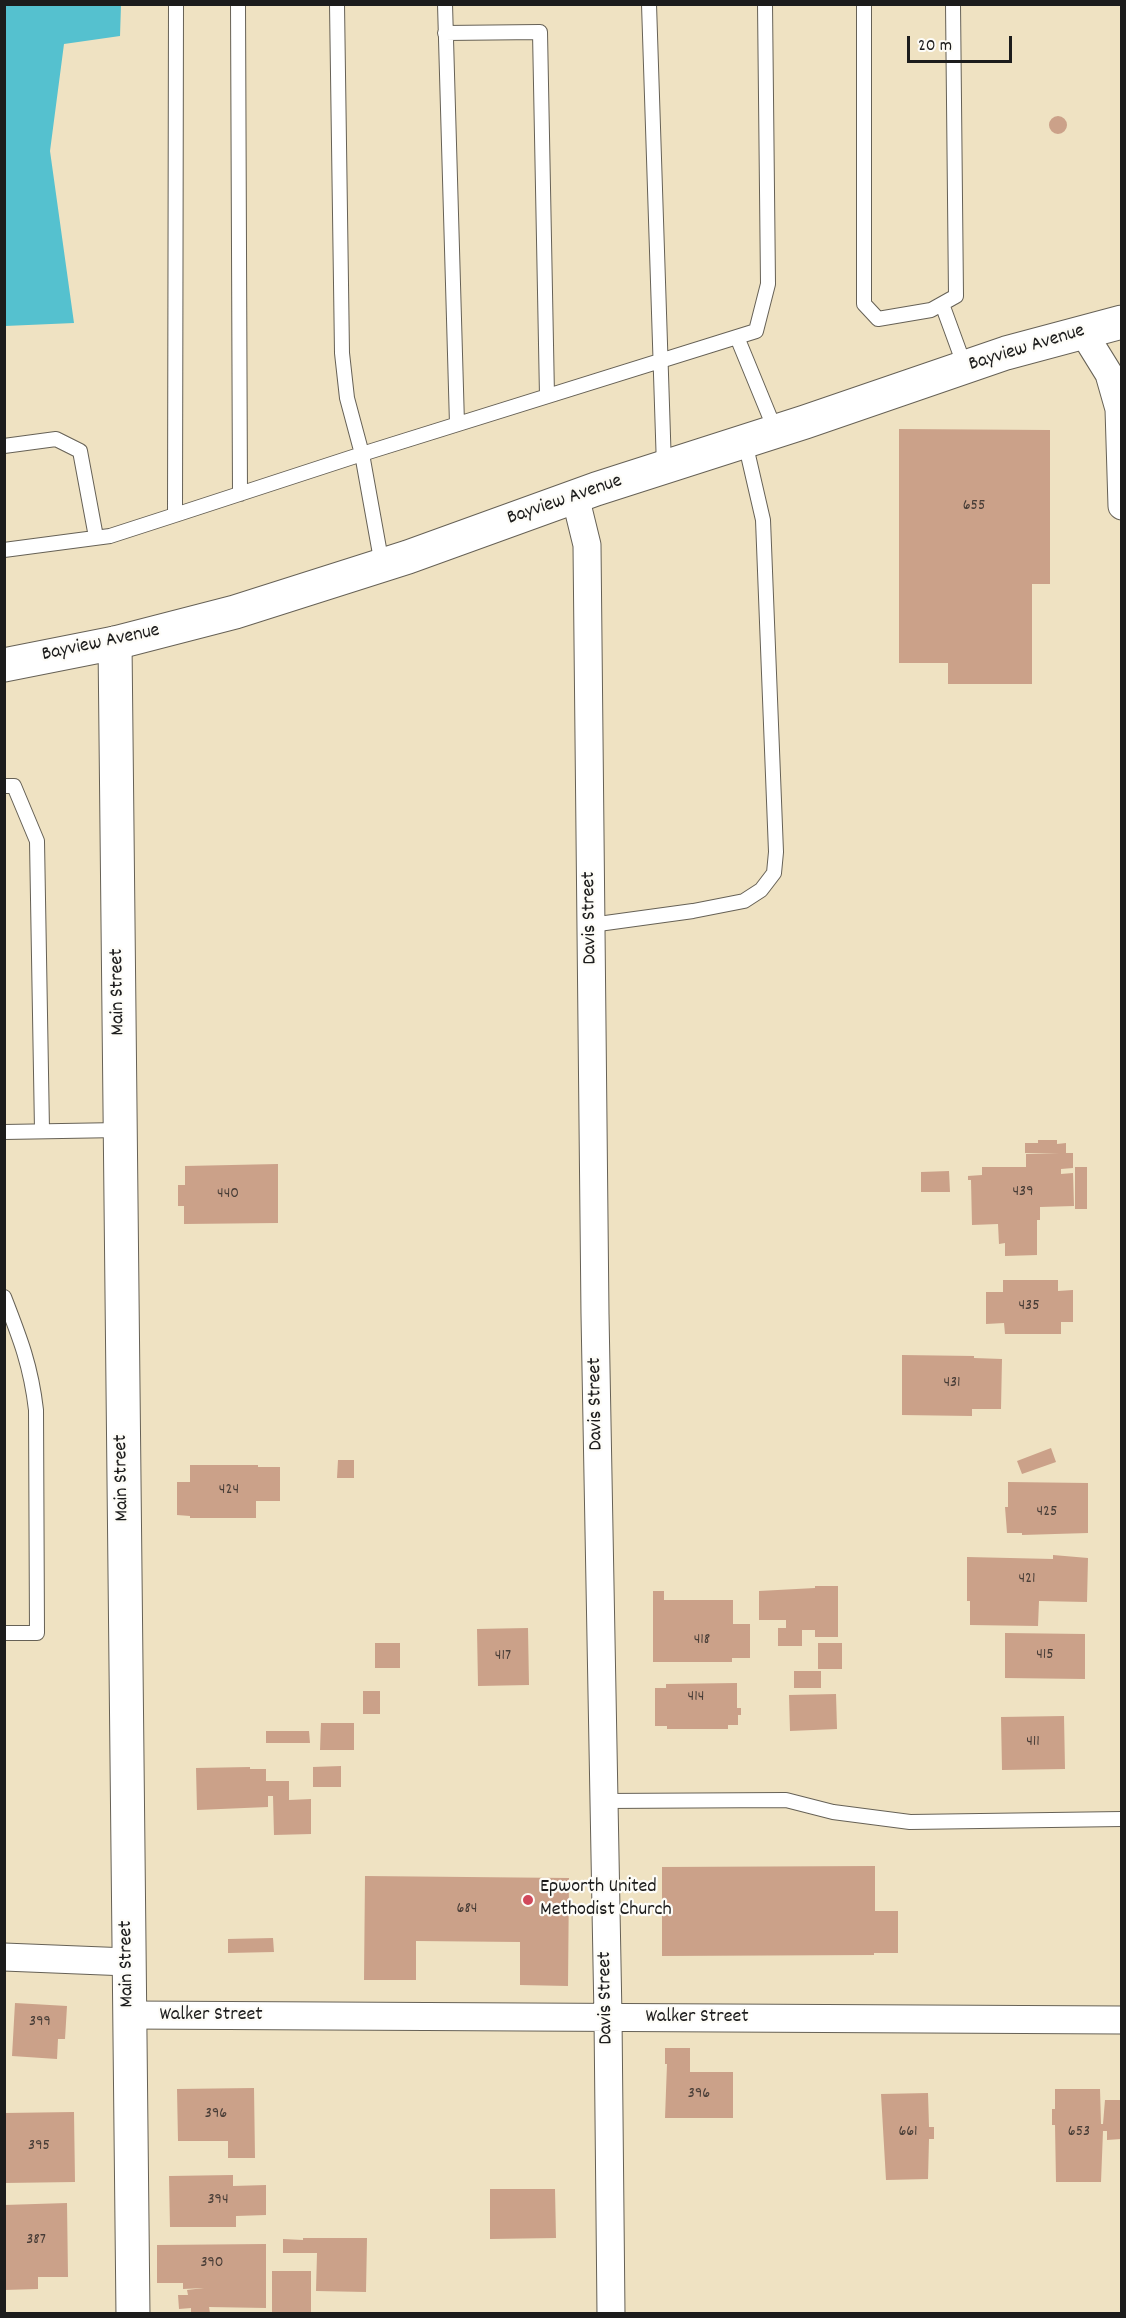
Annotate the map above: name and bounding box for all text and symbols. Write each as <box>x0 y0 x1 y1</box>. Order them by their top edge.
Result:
scale bar <box>910 24 1015 62</box>
text: 20 m <box>918 34 952 59</box>
street label: Bayview Avenue <box>966 320 1088 378</box>
street label: Bayview Avenue <box>504 470 626 532</box>
house number: 655 <box>963 497 985 517</box>
street label: Bayview Avenue <box>40 620 162 668</box>
street label: Davis Street <box>578 871 604 965</box>
street label: Main Street <box>106 948 132 1036</box>
house number: 439 <box>1012 1183 1034 1203</box>
house number: 440 <box>217 1185 239 1205</box>
house number: 435 <box>1018 1297 1040 1317</box>
street label: Davis Street <box>584 1357 610 1451</box>
house number: 431 <box>943 1374 961 1394</box>
street label: Main Street <box>110 1434 136 1522</box>
house number: 424 <box>219 1481 239 1501</box>
house number: 425 <box>1036 1503 1058 1523</box>
house number: 421 <box>1018 1570 1036 1590</box>
house number: 418 <box>694 1631 710 1651</box>
house number: 415 <box>1036 1646 1054 1666</box>
house number: 417 <box>495 1647 511 1667</box>
house number: 414 <box>688 1688 704 1708</box>
house number: 411 <box>1026 1733 1040 1753</box>
place label: Epworth United Methodist Church <box>540 1876 672 1923</box>
marker: Epworth United Methodist Church <box>521 1893 535 1907</box>
house number: 684 <box>457 1900 477 1920</box>
street label: Main Street <box>115 1920 141 2008</box>
street label: Davis Street <box>594 1951 620 2045</box>
street label: Walker Street <box>159 2004 263 2028</box>
street label: Walker Street <box>645 2006 749 2030</box>
house number: 399 <box>29 2013 51 2033</box>
house number: 396 <box>688 2085 710 2105</box>
house number: 396 <box>205 2105 227 2125</box>
house number: 661 <box>898 2123 918 2143</box>
house number: 653 <box>1068 2123 1090 2143</box>
house number: 395 <box>28 2137 50 2157</box>
house number: 394 <box>207 2191 229 2211</box>
house number: 387 <box>26 2231 46 2251</box>
house number: 390 <box>200 2254 224 2274</box>

